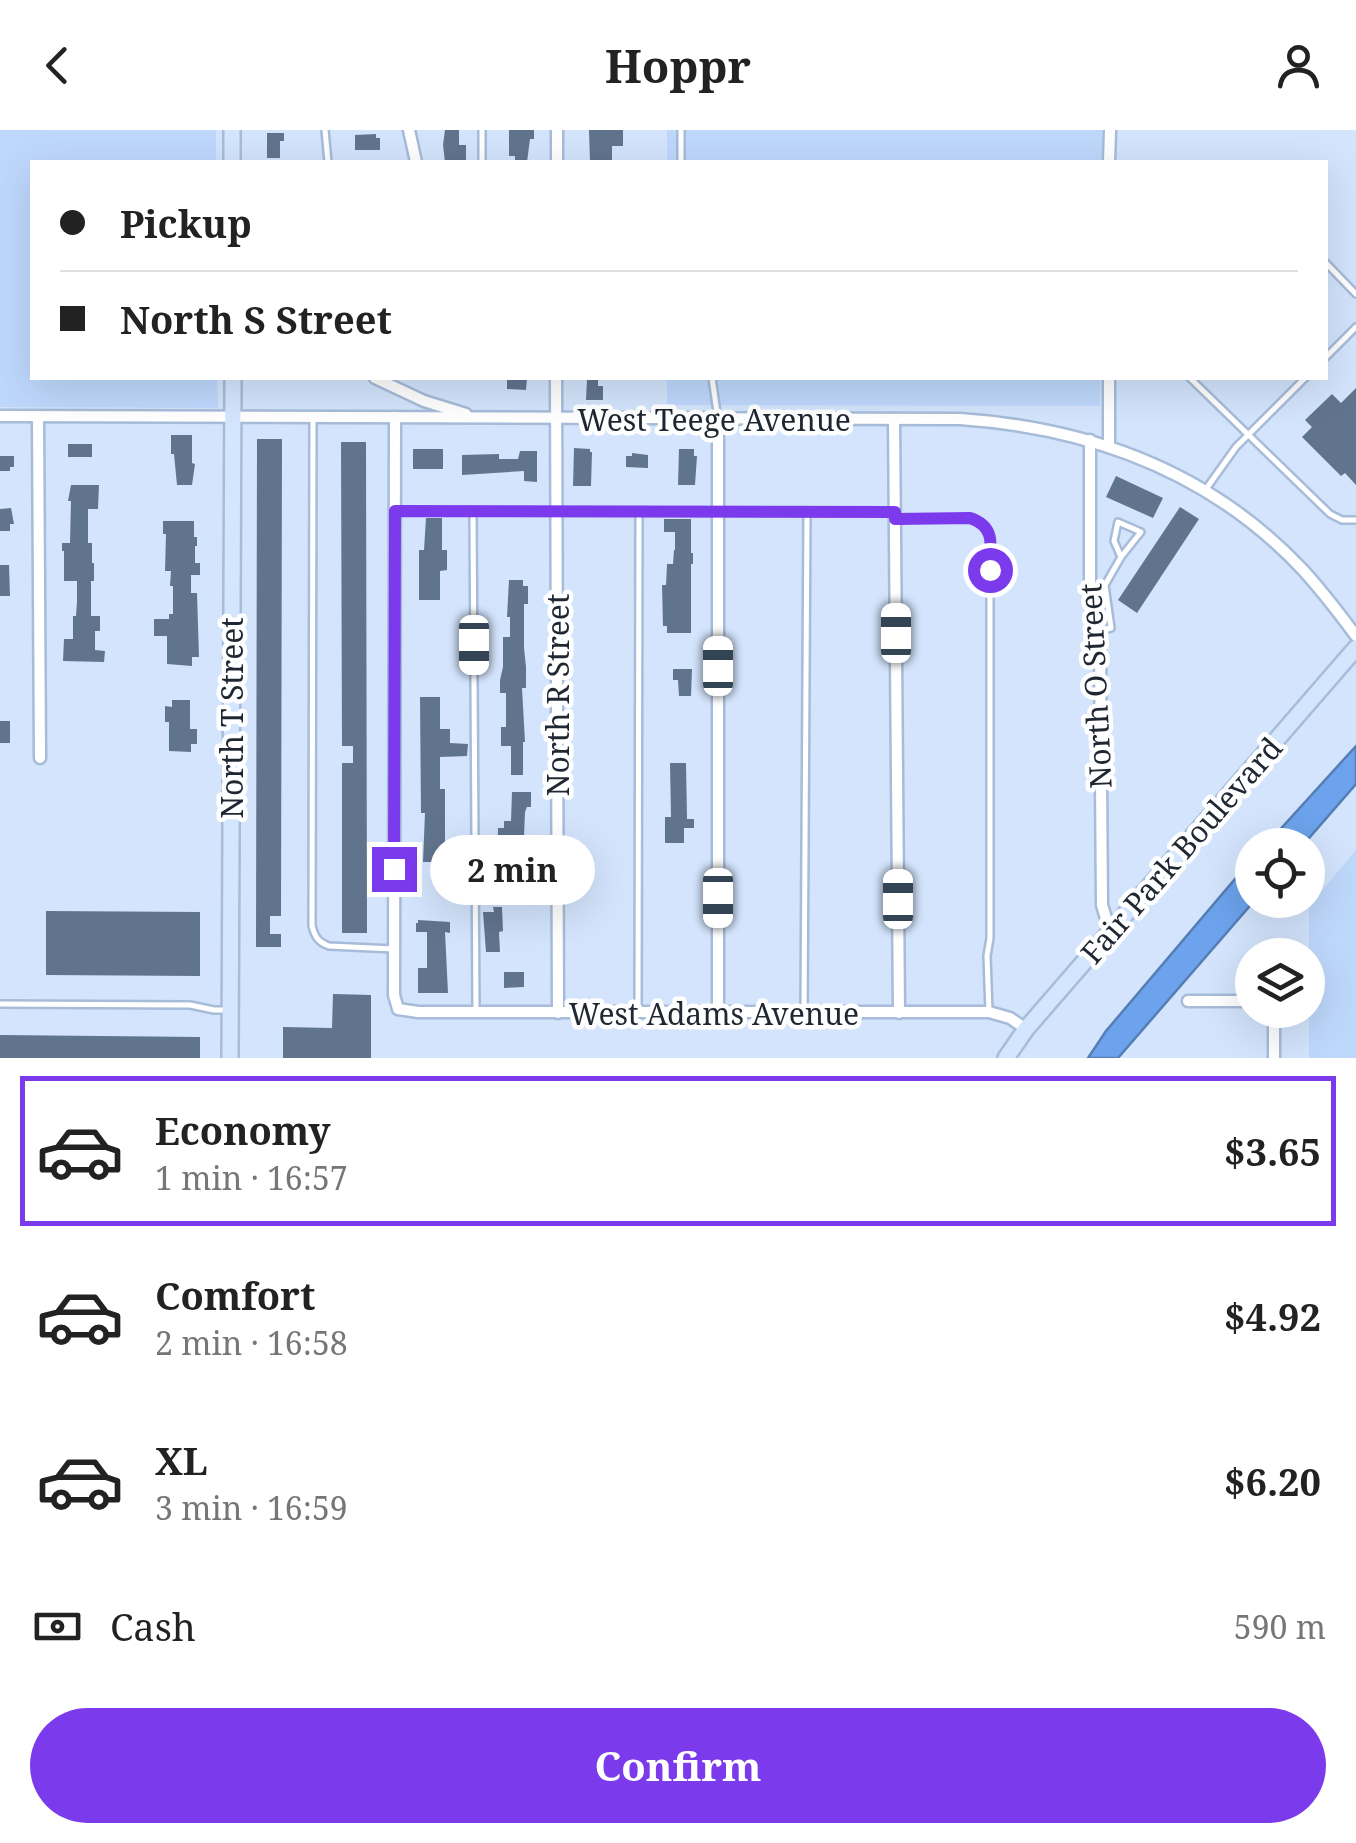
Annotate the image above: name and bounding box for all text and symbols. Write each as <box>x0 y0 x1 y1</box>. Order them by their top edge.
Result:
text: Hoppr <box>605 35 751 96</box>
icon: back <box>30 38 85 93</box>
icon: person <box>1271 38 1326 93</box>
text: Pickup <box>120 197 252 249</box>
text: North S Street <box>120 293 392 345</box>
street label: West Teege Avenue <box>577 399 851 440</box>
route start <box>968 548 1013 593</box>
street label: North O Street <box>1069 582 1121 790</box>
street label: North R Street <box>537 594 578 796</box>
car <box>881 603 911 663</box>
car <box>459 615 489 675</box>
street label: North T Street <box>211 617 252 819</box>
car <box>703 636 733 696</box>
street label: Fair Park Boulevard <box>1071 728 1291 972</box>
map controls <box>1235 828 1325 1028</box>
button: locate <box>1235 828 1325 918</box>
callout: 2 min <box>429 834 594 904</box>
route end <box>372 847 417 892</box>
text: 2 min <box>467 848 558 891</box>
car <box>703 868 733 928</box>
car <box>883 869 913 929</box>
button: layers <box>1235 938 1325 1028</box>
street label: West Adams Avenue <box>569 993 859 1034</box>
text: Economy <box>155 1104 331 1156</box>
icon: car <box>35 1106 125 1196</box>
text: $3.65 <box>1224 1125 1321 1177</box>
text: 1 min · 16:57 <box>155 1156 348 1199</box>
text: Comfort <box>155 1269 315 1321</box>
icon: car <box>35 1271 125 1361</box>
text: $4.92 <box>1224 1290 1321 1342</box>
text: 2 min · 16:58 <box>155 1321 348 1364</box>
text: XL <box>155 1434 208 1486</box>
icon: car <box>35 1436 125 1526</box>
text: $6.20 <box>1224 1455 1321 1507</box>
text: 3 min · 16:59 <box>155 1486 348 1529</box>
icon: cash <box>30 1599 85 1654</box>
text: Cash <box>110 1600 196 1652</box>
text: 590 m <box>1234 1605 1326 1648</box>
button: Confirm <box>30 1708 1326 1823</box>

